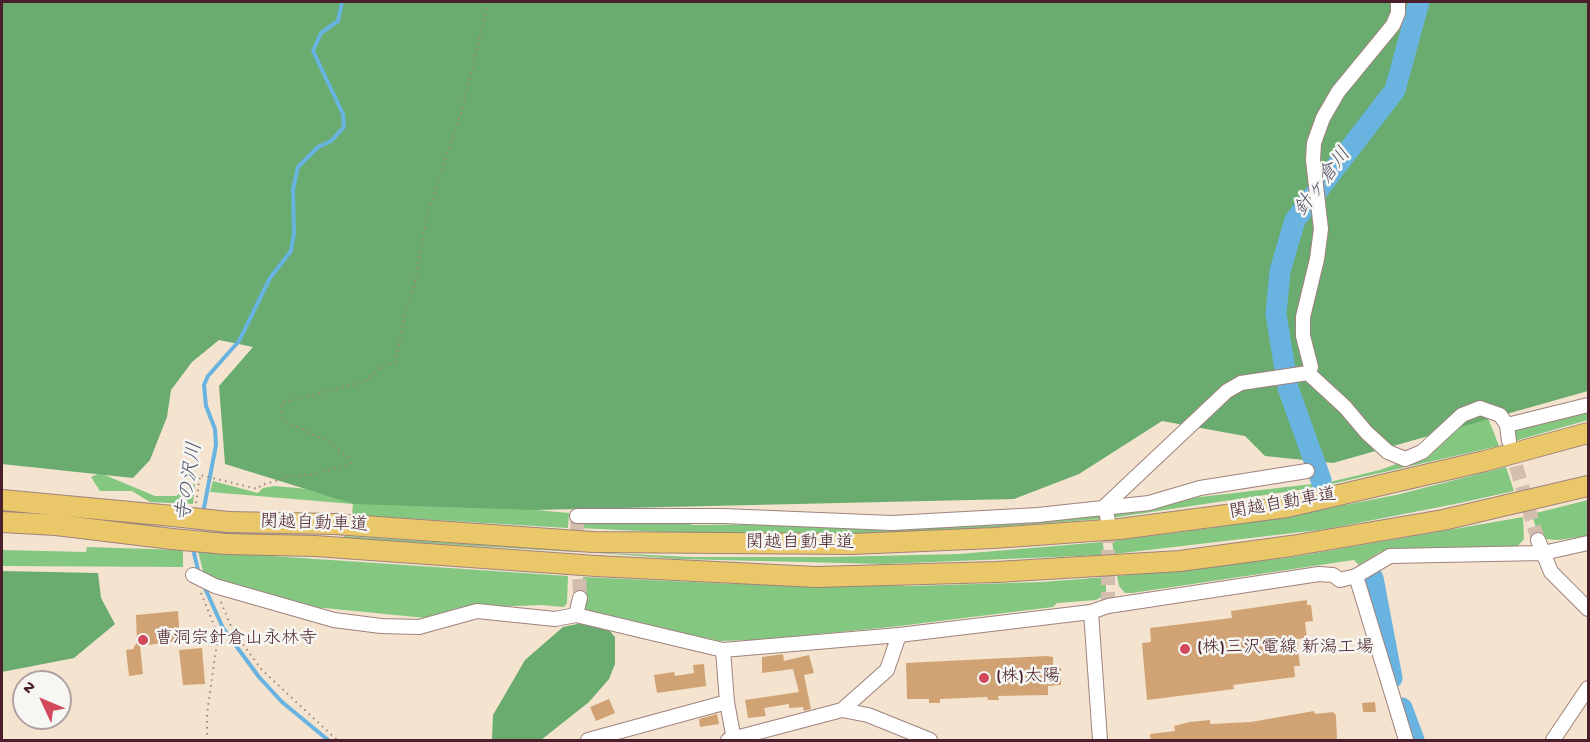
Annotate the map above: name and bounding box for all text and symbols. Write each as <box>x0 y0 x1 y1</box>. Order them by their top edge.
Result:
water label: 針ヶ倉川 <box>1290 144 1358 222</box>
water label: 寺の沢川 <box>173 441 209 523</box>
street label: 関越自動車道 <box>1228 485 1338 525</box>
street label: 関越自動車道 <box>260 512 368 538</box>
street label: 関越自動車道 <box>746 533 854 555</box>
place label: 曹洞宗針倉山永林寺 <box>155 629 317 651</box>
marker: 曹洞宗針倉山永林寺 <box>136 633 150 647</box>
place label: (株)三沢電線 新潟工場 <box>1197 638 1373 660</box>
marker: (株)三沢電線 新潟工場 <box>1178 642 1192 656</box>
place label: (株)太陽 <box>996 667 1060 689</box>
north arrow <box>12 670 72 730</box>
marker: (株)太陽 <box>977 671 991 685</box>
text: N <box>20 678 41 699</box>

